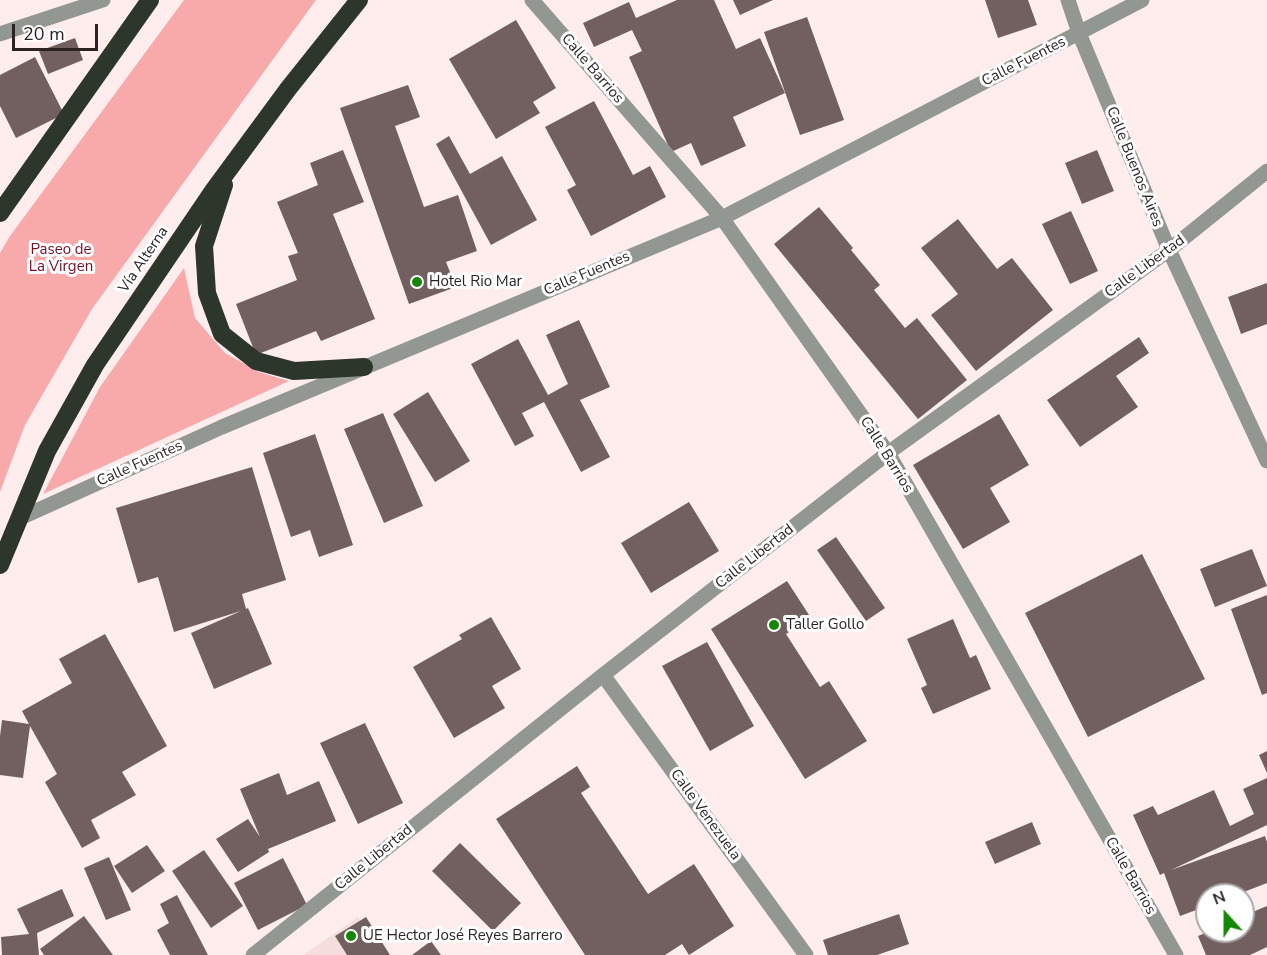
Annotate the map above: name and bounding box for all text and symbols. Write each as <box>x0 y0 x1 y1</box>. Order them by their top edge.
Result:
scale bar <box>15 12 100 50</box>
text: 20 m <box>23 22 65 46</box>
street label: Calle Barrios <box>557 31 627 107</box>
street label: Calle Fuentes <box>979 33 1069 91</box>
street label: Calle Buenos Aires <box>1102 104 1166 230</box>
street label: Vía Alterna <box>115 224 173 296</box>
street label: Calle Libertad <box>1101 232 1189 302</box>
park label: Paseo de La Virgen <box>29 241 93 276</box>
street label: Calle Fuentes <box>541 248 633 300</box>
place label: Hotel Rio Mar <box>429 273 522 291</box>
marker: Hotel Rio Mar <box>410 275 424 289</box>
street label: Calle Barrios <box>856 414 916 496</box>
street label: Calle Fuentes <box>94 437 186 491</box>
street label: Calle Libertad <box>712 521 798 593</box>
place label: Taller Gollo <box>786 616 864 634</box>
marker: Taller Gollo <box>767 618 781 632</box>
street label: Calle Venezuela <box>666 766 744 864</box>
street label: Calle Libertad <box>332 821 416 895</box>
street label: Calle Barrios <box>1101 834 1159 918</box>
north arrow <box>1195 883 1255 943</box>
text: N <box>1210 886 1229 910</box>
place label: UE Hector José Reyes Barrero <box>363 927 563 945</box>
marker: UE Hector José Reyes Barrero <box>344 929 358 943</box>

